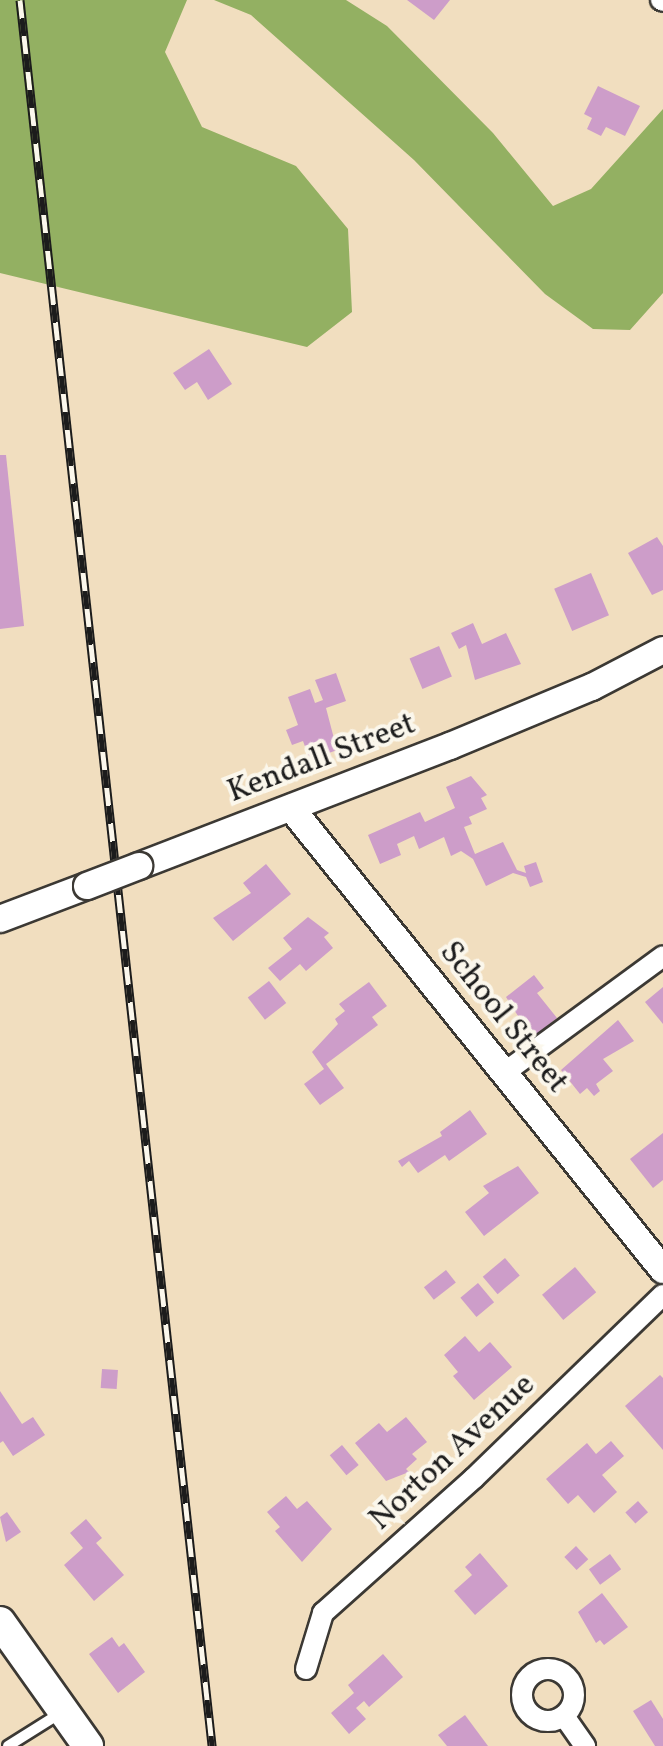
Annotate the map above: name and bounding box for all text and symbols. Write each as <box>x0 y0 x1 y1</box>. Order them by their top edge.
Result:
street label: Kendall Street <box>223 706 421 812</box>
street label: School Street <box>430 934 576 1102</box>
street label: Norton Avenue <box>362 1367 544 1539</box>

